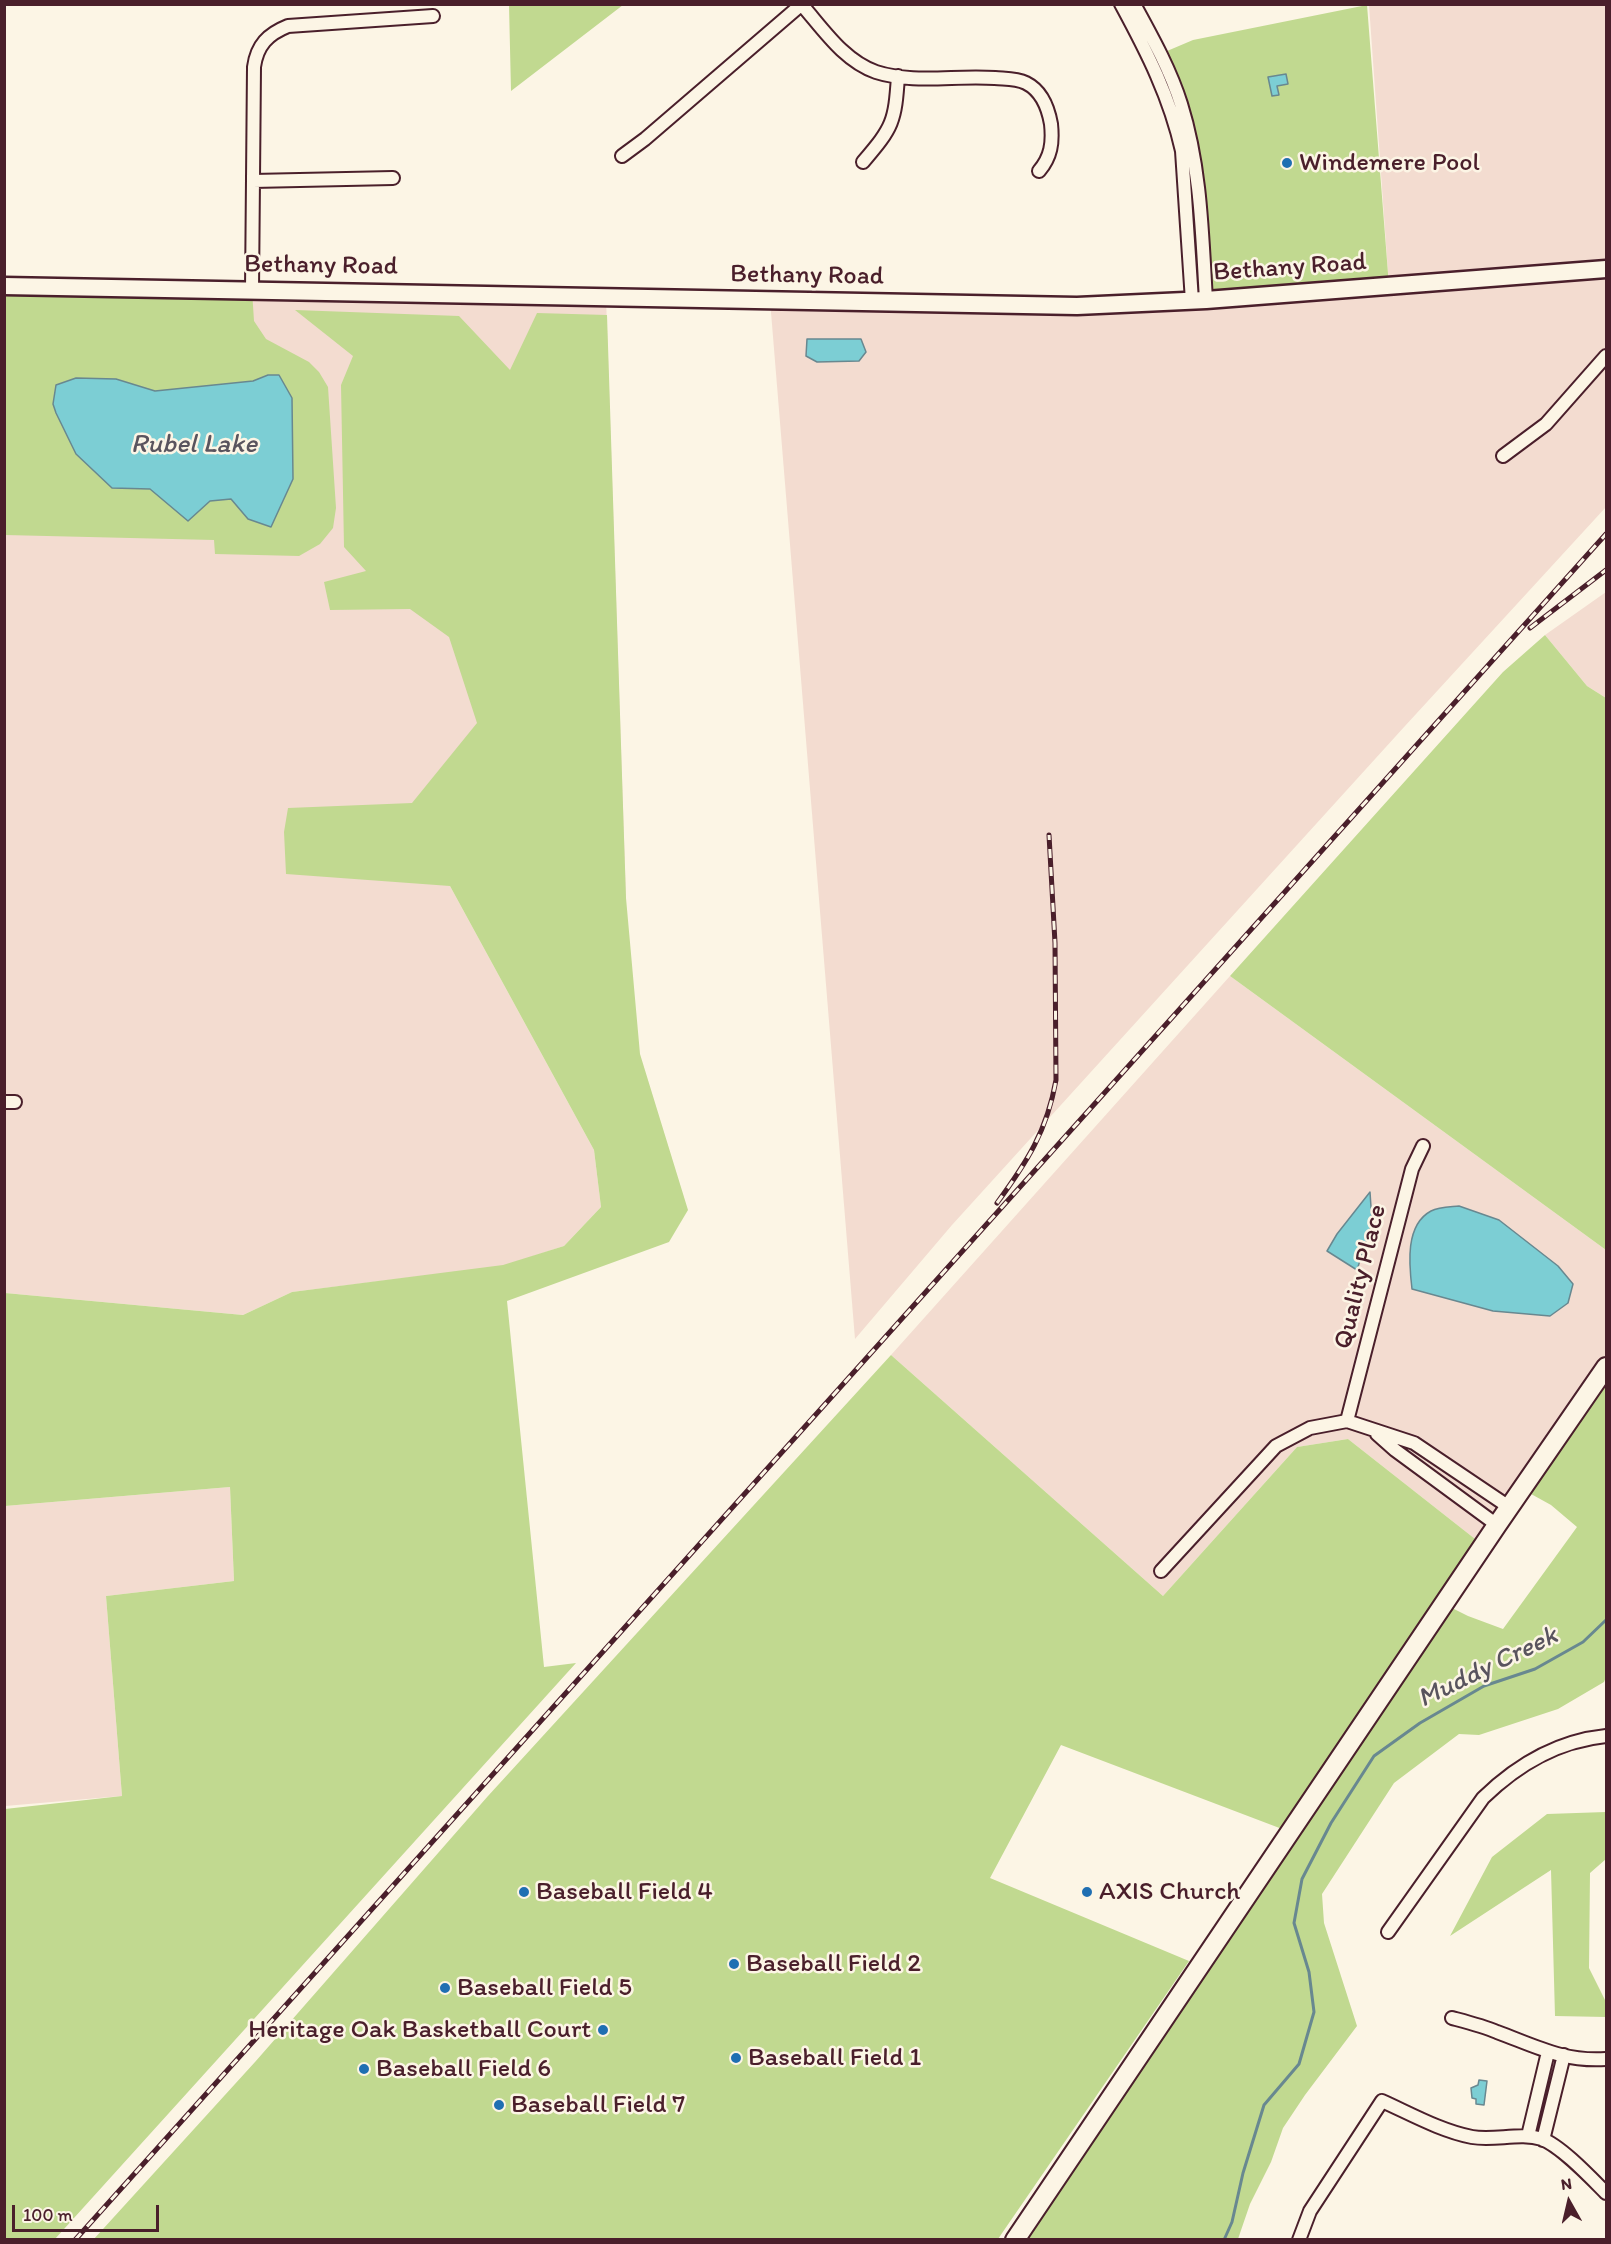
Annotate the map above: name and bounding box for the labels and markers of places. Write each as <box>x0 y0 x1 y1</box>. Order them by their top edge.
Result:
place label: Windemere Pool <box>1299 147 1480 179</box>
marker: Windemere Pool <box>1280 156 1294 170</box>
place label: Baseball Field 4 <box>536 1876 713 1908</box>
place label: AXIS Church <box>1099 1876 1240 1908</box>
marker: Baseball Field 4 <box>517 1885 531 1899</box>
marker: AXIS Church <box>1080 1885 1094 1899</box>
place label: Baseball Field 2 <box>746 1948 921 1980</box>
marker: Baseball Field 2 <box>727 1957 741 1971</box>
place label: Baseball Field 5 <box>457 1972 632 2004</box>
marker: Baseball Field 5 <box>438 1981 452 1995</box>
place label: Heritage Oak Basketball Court <box>248 2014 591 2046</box>
marker: Heritage Oak Basketball Court <box>596 2023 610 2037</box>
place label: Baseball Field 1 <box>748 2042 921 2074</box>
marker: Baseball Field 1 <box>729 2051 743 2065</box>
place label: Baseball Field 6 <box>376 2053 551 2085</box>
marker: Baseball Field 6 <box>357 2062 371 2076</box>
place label: Baseball Field 7 <box>511 2089 685 2121</box>
marker: Baseball Field 7 <box>492 2098 506 2112</box>

